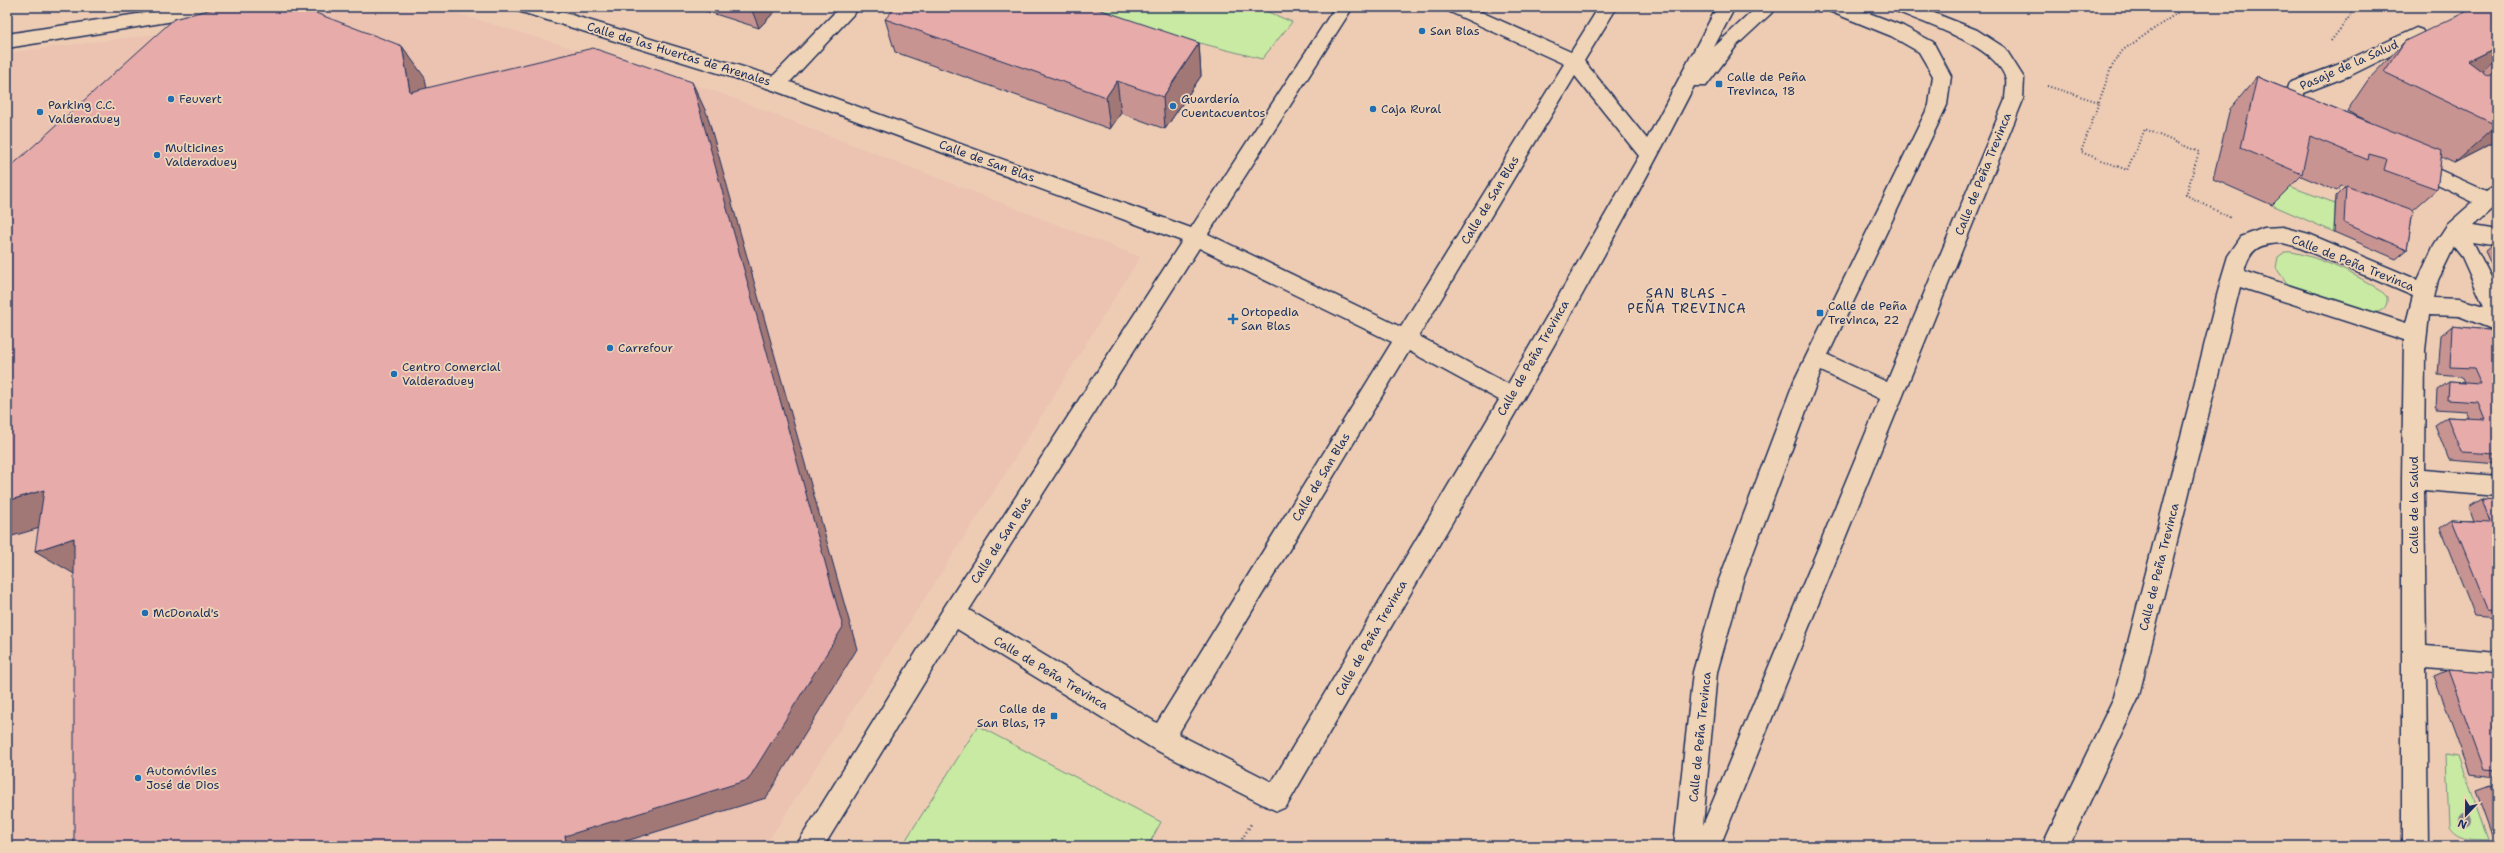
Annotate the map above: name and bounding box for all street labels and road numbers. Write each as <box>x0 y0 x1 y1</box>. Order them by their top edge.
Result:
street label: Calle de las Huertas de Arenales <box>585 18 773 90</box>
street label: Pasaje de la Salud <box>2297 36 2401 94</box>
street label: Calle de Peña Trevinca <box>1951 110 2015 238</box>
street label: Calle de San Blas <box>937 136 1037 186</box>
street label: Calle de San Blas <box>1457 153 1523 247</box>
street label: Calle de Peña Trevinca <box>2289 231 2417 295</box>
street label: Calle de Peña Trevinca <box>1493 297 1573 419</box>
street label: Calle de San Blas <box>1288 430 1354 524</box>
street label: Calle de la Salud <box>2406 456 2422 554</box>
street label: Calle de San Blas <box>967 493 1035 587</box>
street label: Calle de Peña Trevinca <box>2135 501 2183 633</box>
street label: Calle de Peña Trevinca <box>1331 577 1411 699</box>
street label: Calle de Peña Trevinca <box>991 632 1112 714</box>
street label: Calle de Peña Trevinca <box>1685 670 1715 803</box>

